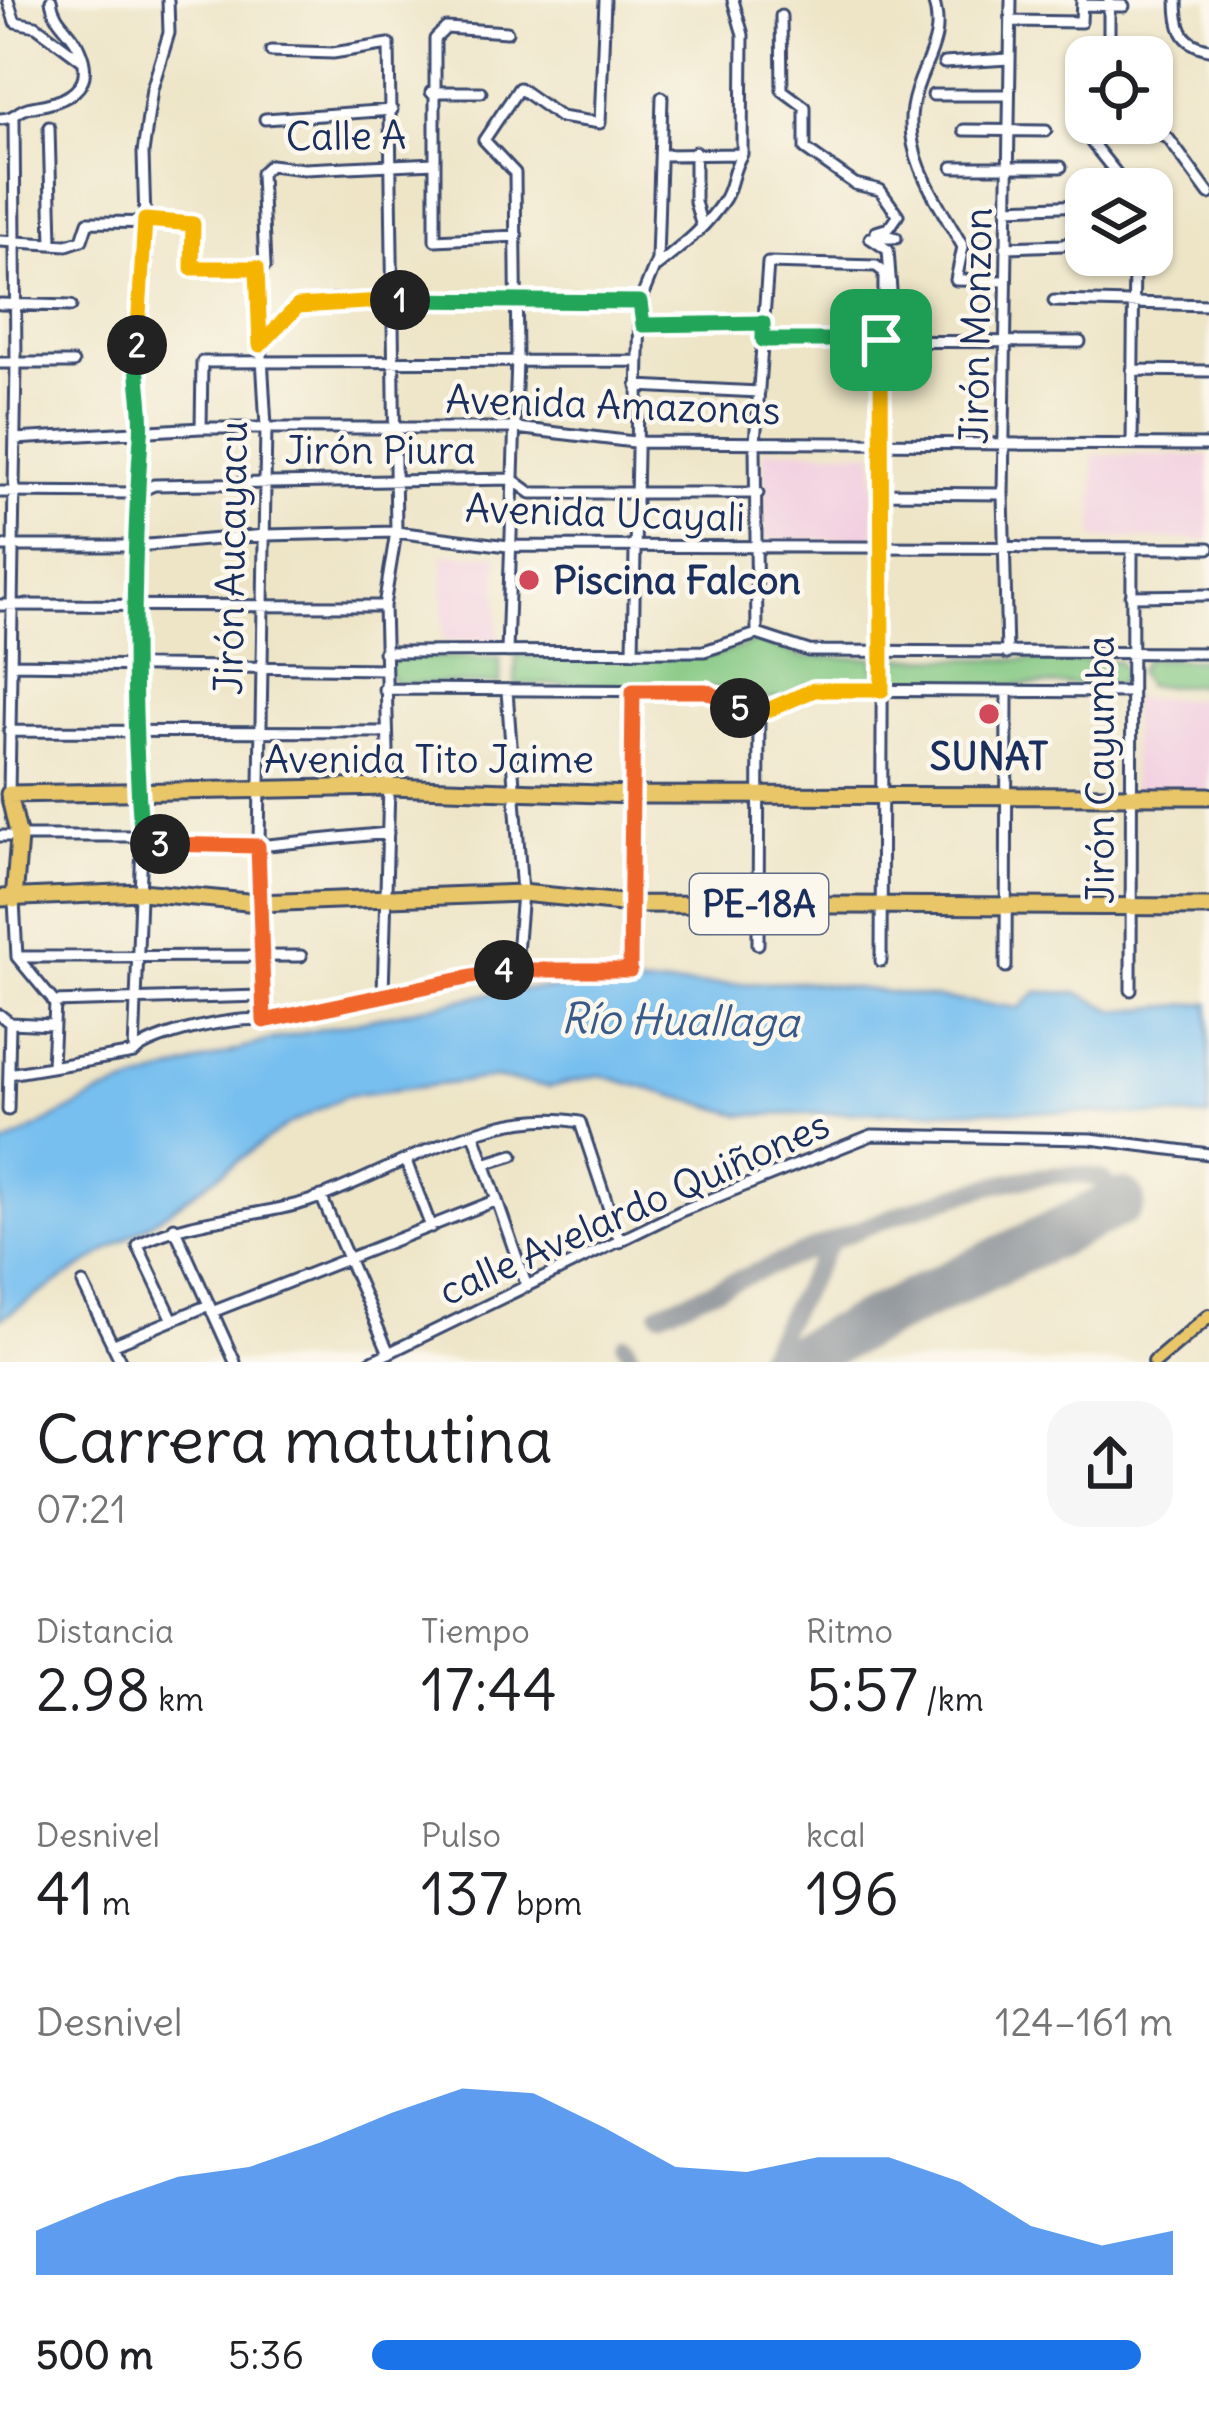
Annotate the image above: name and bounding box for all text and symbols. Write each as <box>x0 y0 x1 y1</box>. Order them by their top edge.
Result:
map controls <box>1065 36 1173 276</box>
button: locate <box>1065 36 1173 144</box>
street label: Calle A <box>285 110 407 162</box>
button: layers <box>1065 168 1173 276</box>
street label: Jirón Monzon <box>949 207 1003 445</box>
pin: 1 <box>370 270 430 330</box>
text: 1 <box>393 279 407 321</box>
pin <box>830 289 932 391</box>
icon: arrive <box>848 307 914 373</box>
pin: 2 <box>107 315 167 375</box>
text: 2 <box>128 324 146 366</box>
street label: Avenida Amazonas <box>445 375 781 435</box>
street label: Jirón Aucayacu <box>204 420 258 696</box>
street label: Jirón Piura <box>285 426 475 475</box>
street label: Avenida Ucayali <box>464 484 746 542</box>
place label: Piscina Falcon <box>553 556 801 605</box>
marker: Piscina Falcon <box>516 567 542 593</box>
street label: Jirón Cayumba <box>1076 636 1125 904</box>
pin: 5 <box>710 678 770 738</box>
text: 5 <box>731 687 749 729</box>
marker: SUNAT <box>976 701 1002 727</box>
place label: SUNAT <box>930 732 1049 781</box>
street label: Avenida Tito Jaime <box>264 735 594 784</box>
pin: 3 <box>130 814 190 874</box>
text: 3 <box>151 823 169 865</box>
road number: PE-18A <box>690 874 828 934</box>
pin: 4 <box>474 940 534 1000</box>
text: 4 <box>494 949 514 991</box>
water label: Río Huallaga <box>560 992 802 1048</box>
street label: calle Avelardo Quiñones <box>431 1100 837 1316</box>
text: Carrera matutina <box>36 1398 553 1481</box>
button: share <box>1047 1401 1173 1527</box>
text: 07:21 <box>36 1485 126 1534</box>
text: Distancia <box>36 1610 174 1652</box>
text: Tiempo <box>421 1610 530 1652</box>
text: Ritmo <box>806 1610 893 1652</box>
text: 2.98 <box>36 1652 150 1727</box>
text: 17:44 <box>421 1652 557 1727</box>
text: 5:57 <box>806 1652 918 1727</box>
text: km <box>150 1678 204 1720</box>
text: /km <box>918 1678 984 1720</box>
text: Desnivel <box>36 1814 160 1856</box>
text: Pulso <box>421 1814 501 1856</box>
text: kcal <box>806 1814 865 1856</box>
text: 41 <box>36 1856 94 1931</box>
text: 137 <box>421 1856 508 1931</box>
text: 196 <box>806 1856 899 1931</box>
text: m <box>94 1882 131 1924</box>
text: bpm <box>508 1882 582 1924</box>
text: Desnivel <box>36 1998 182 2047</box>
text: 124–161 m <box>995 1998 1173 2047</box>
text: 500 m <box>36 2331 153 2380</box>
text: 5:36 <box>228 2331 304 2380</box>

